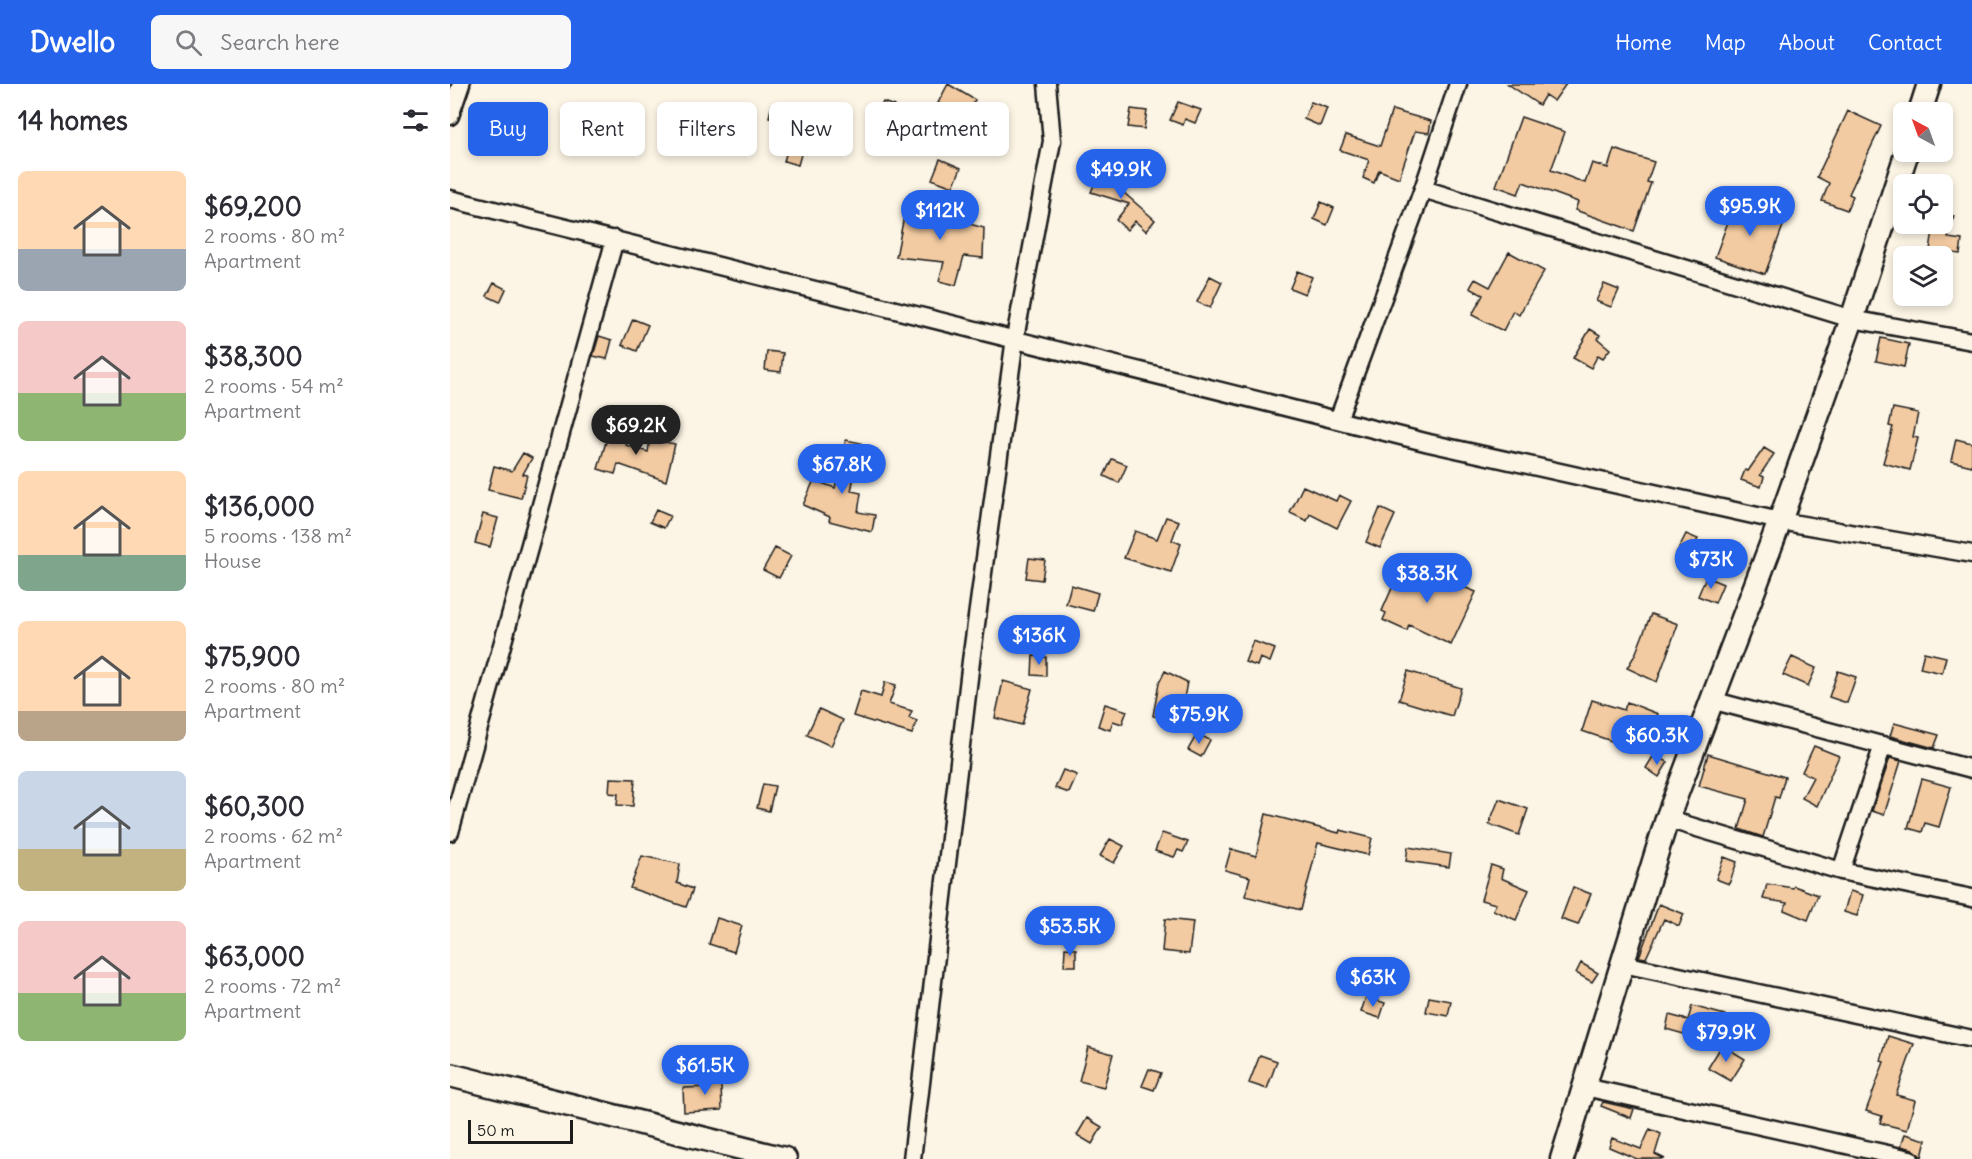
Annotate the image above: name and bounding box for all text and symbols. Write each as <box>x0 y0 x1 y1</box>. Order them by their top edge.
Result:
search box <box>151 15 571 69</box>
text: Dwello <box>30 24 115 60</box>
icon: search <box>172 26 205 59</box>
text: Search here <box>220 28 340 56</box>
text: Home <box>1615 29 1672 56</box>
text: Map <box>1705 29 1746 56</box>
text: About <box>1779 29 1835 56</box>
text: Contact <box>1868 29 1942 56</box>
chip: Buy <box>468 102 548 156</box>
chip: Rent <box>560 102 645 156</box>
chip: Filters <box>657 102 757 156</box>
chip: New <box>769 102 853 156</box>
chip: Apartment <box>865 102 1009 156</box>
north arrow <box>1893 102 1953 162</box>
map controls <box>1893 102 1953 306</box>
text: 14 homes <box>18 104 128 137</box>
icon: filters <box>399 104 432 137</box>
pin: $49.9K <box>1072 149 1170 200</box>
text: $49.9K <box>1090 156 1152 181</box>
button: locate <box>1893 174 1953 234</box>
pin: $95.9K <box>1701 186 1799 237</box>
text: $69,200 <box>204 190 302 223</box>
pin: $112K <box>898 190 982 241</box>
text: $95.9K <box>1719 193 1781 218</box>
icon: home <box>66 195 138 267</box>
text: $112K <box>915 197 965 222</box>
text: 2 rooms · 80 m² <box>204 223 345 248</box>
button: layers <box>1893 246 1953 306</box>
text: Apartment <box>204 248 301 273</box>
text: $38,300 <box>204 340 303 373</box>
icon: home <box>66 345 138 417</box>
text: 2 rooms · 54 m² <box>204 373 344 398</box>
text: Apartment <box>204 398 301 423</box>
pin: $69.2K <box>587 405 685 456</box>
text: $69.2K <box>605 412 667 437</box>
pin: $67.8K <box>793 444 891 495</box>
text: $67.8K <box>812 451 872 476</box>
text: $136,000 <box>204 490 315 523</box>
icon: home <box>66 495 138 567</box>
text: 5 rooms · 138 m² <box>204 523 352 548</box>
pin: $73K <box>1675 539 1747 590</box>
text: $73K <box>1689 546 1733 571</box>
text: House <box>204 548 261 573</box>
pin: $38.3K <box>1378 553 1476 604</box>
text: $38.3K <box>1396 560 1458 585</box>
pin: $136K <box>997 615 1081 666</box>
text: $136K <box>1012 622 1066 647</box>
text: $75,900 <box>204 640 301 673</box>
icon: home <box>66 645 138 717</box>
text: 2 rooms · 80 m² <box>204 673 345 698</box>
pin: $75.9K <box>1150 694 1248 745</box>
text: Apartment <box>204 698 301 723</box>
text: $75.9K <box>1169 701 1229 726</box>
pin: $60.3K <box>1608 715 1706 766</box>
text: $60.3K <box>1625 722 1689 747</box>
text: $60,300 <box>204 790 305 823</box>
icon: home <box>66 795 138 867</box>
text: 2 rooms · 62 m² <box>204 823 343 848</box>
text: Apartment <box>204 848 301 873</box>
pin: $53.5K <box>1021 906 1119 957</box>
text: $53.5K <box>1039 913 1101 938</box>
text: $63,000 <box>204 940 305 973</box>
icon: home <box>66 945 138 1017</box>
pin: $63K <box>1337 957 1409 1008</box>
text: $63K <box>1350 964 1396 989</box>
text: 2 rooms · 72 m² <box>204 973 341 998</box>
text: Apartment <box>204 998 301 1023</box>
pin: $79.9K <box>1677 1012 1775 1063</box>
text: $79.9K <box>1696 1019 1756 1044</box>
pin: $61.5K <box>656 1045 754 1096</box>
text: $61.5K <box>676 1052 734 1077</box>
scale bar <box>468 1117 573 1144</box>
text: 50 m <box>477 1120 515 1140</box>

